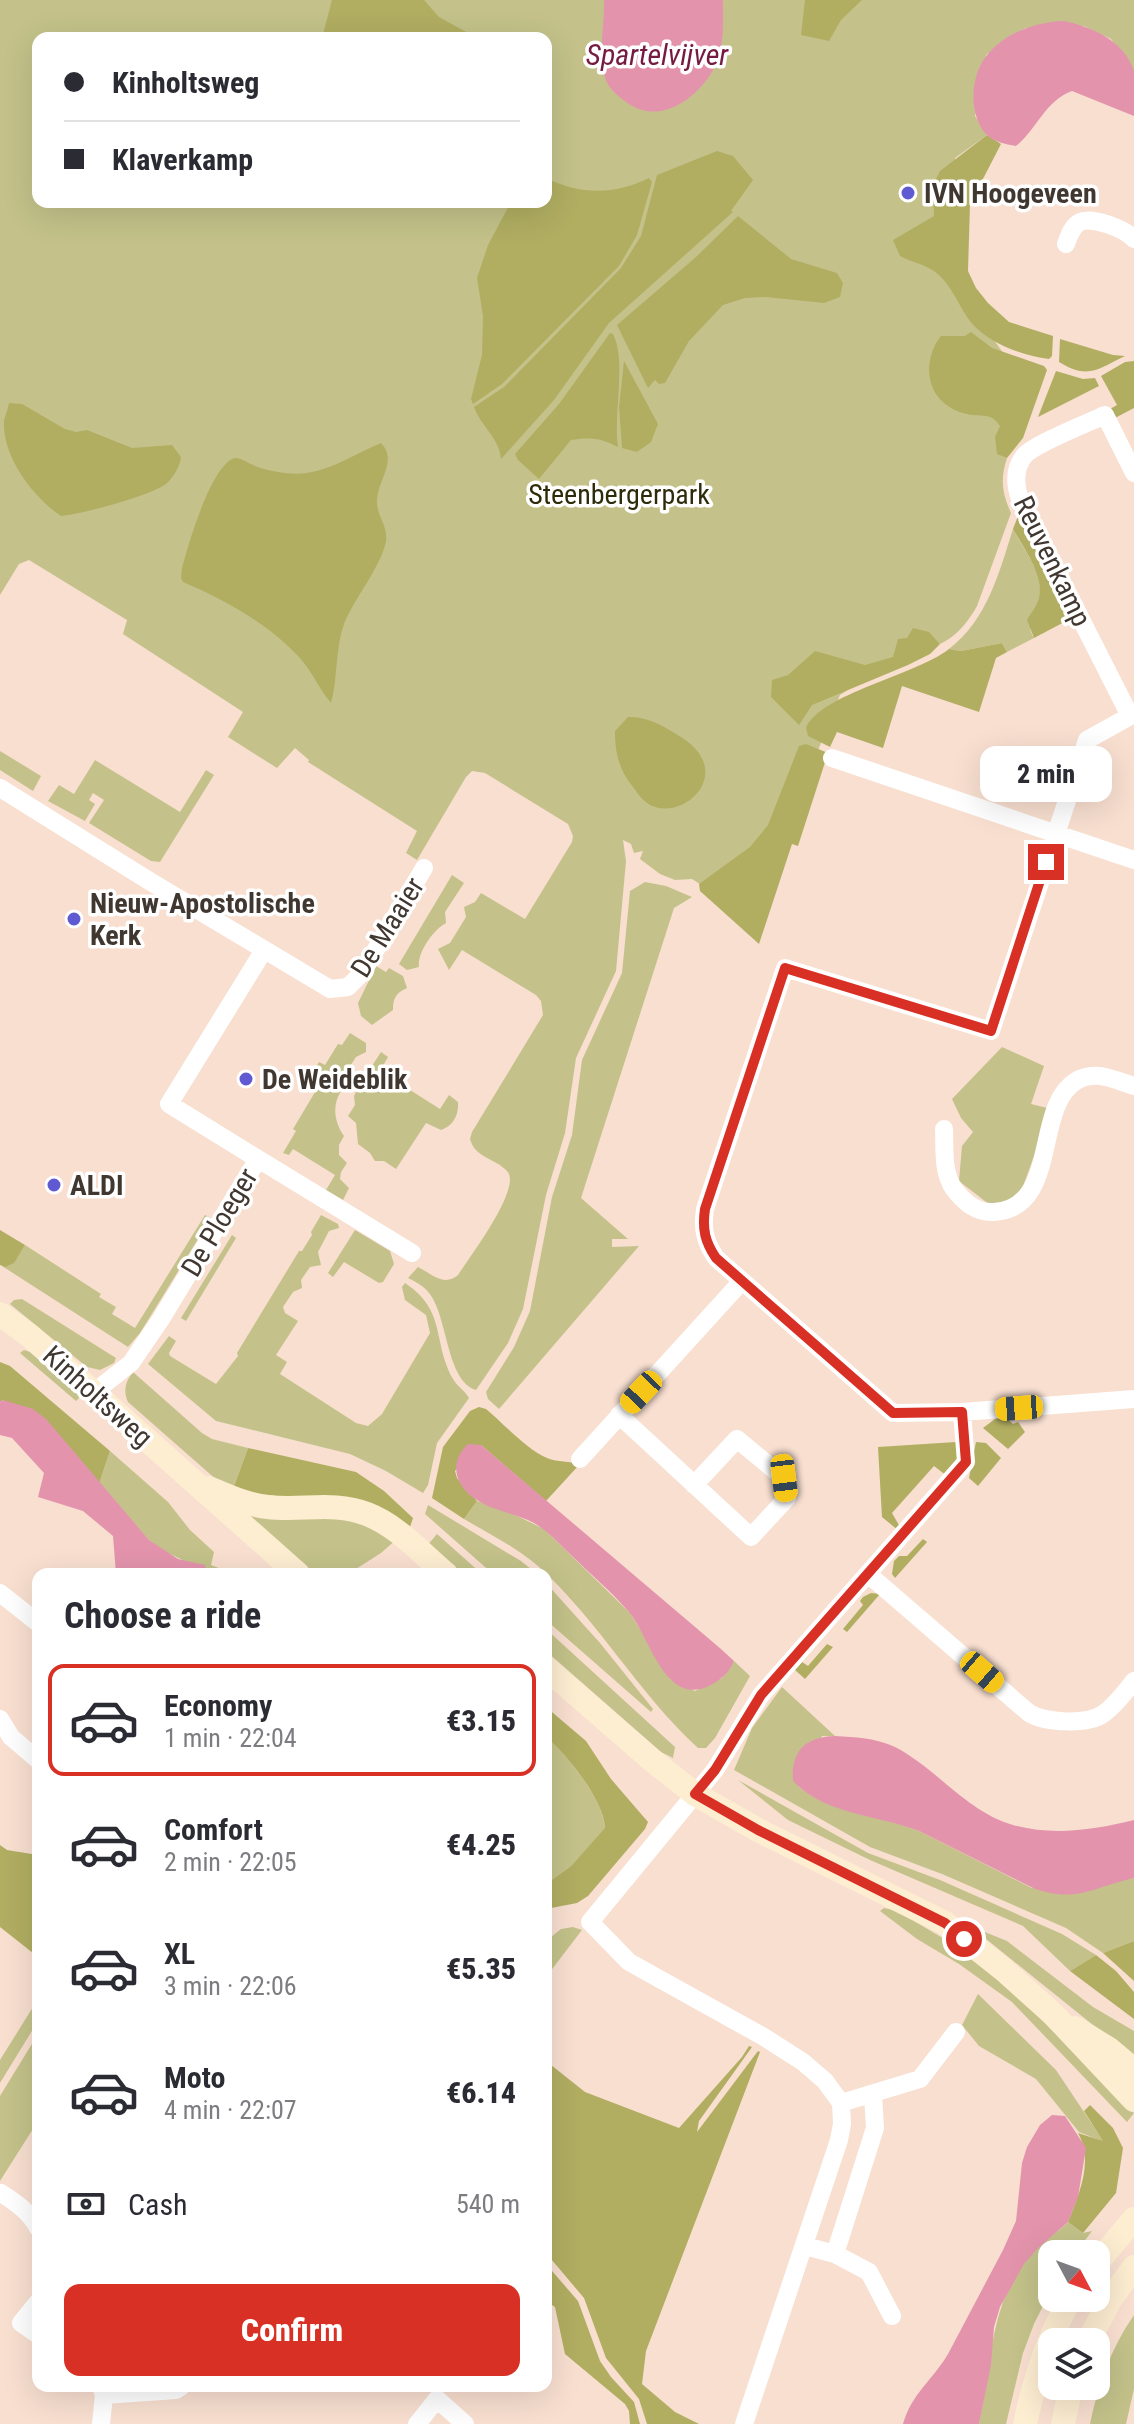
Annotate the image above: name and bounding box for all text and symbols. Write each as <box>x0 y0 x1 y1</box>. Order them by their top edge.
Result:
water label: Spartelvijver <box>586 37 729 72</box>
text: Kinholtsweg <box>112 65 259 100</box>
text: Klaverkamp <box>112 142 253 177</box>
place label: IVN Hoogeveen <box>924 177 1097 210</box>
marker: IVN Hoogeveen <box>899 184 917 202</box>
park label: Steenbergerpark <box>528 478 710 511</box>
street label: Reuvenkamp <box>1007 491 1098 632</box>
callout: 2 min <box>980 746 1112 802</box>
text: 2 min <box>1017 759 1075 789</box>
route end <box>1028 844 1064 880</box>
street label: De Maaier <box>344 871 431 983</box>
place label: Nieuw-Apostolische Kerk <box>90 887 315 952</box>
marker: Nieuw-Apostolische Kerk <box>65 910 83 928</box>
place label: De Weideblik <box>262 1063 408 1096</box>
marker: De Weideblik <box>237 1070 255 1088</box>
street label: De Ploeger <box>174 1162 265 1282</box>
place label: ALDI <box>70 1169 124 1202</box>
marker: ALDI <box>45 1176 63 1194</box>
street label: Kinholtsweg <box>36 1339 159 1454</box>
car <box>616 1366 666 1418</box>
car <box>994 1394 1044 1422</box>
car <box>769 1453 799 1503</box>
text: Choose a ride <box>64 1595 261 1637</box>
car <box>956 1647 1008 1697</box>
icon: car <box>68 1684 140 1756</box>
text: Economy <box>164 1688 272 1723</box>
text: €3.15 <box>446 1703 516 1738</box>
text: 1 min · 22:04 <box>164 1723 297 1753</box>
icon: car <box>68 1808 140 1880</box>
text: Comfort <box>164 1812 263 1847</box>
text: €4.25 <box>446 1827 516 1862</box>
text: 2 min · 22:05 <box>164 1847 297 1877</box>
route start <box>946 1921 982 1957</box>
icon: car <box>68 1932 140 2004</box>
text: XL <box>164 1936 195 1971</box>
text: €5.35 <box>446 1951 516 1986</box>
text: 3 min · 22:06 <box>164 1971 297 2001</box>
icon: car <box>68 2056 140 2128</box>
text: Moto <box>164 2060 225 2095</box>
text: €6.14 <box>446 2075 516 2110</box>
text: 4 min · 22:07 <box>164 2095 297 2125</box>
icon: cash <box>64 2182 108 2226</box>
text: Cash <box>128 2187 188 2222</box>
text: 540 m <box>456 2189 520 2219</box>
north arrow <box>1038 2240 1110 2312</box>
map controls <box>1038 2240 1110 2400</box>
button: Confirm <box>64 2284 520 2376</box>
button: layers <box>1038 2328 1110 2400</box>

